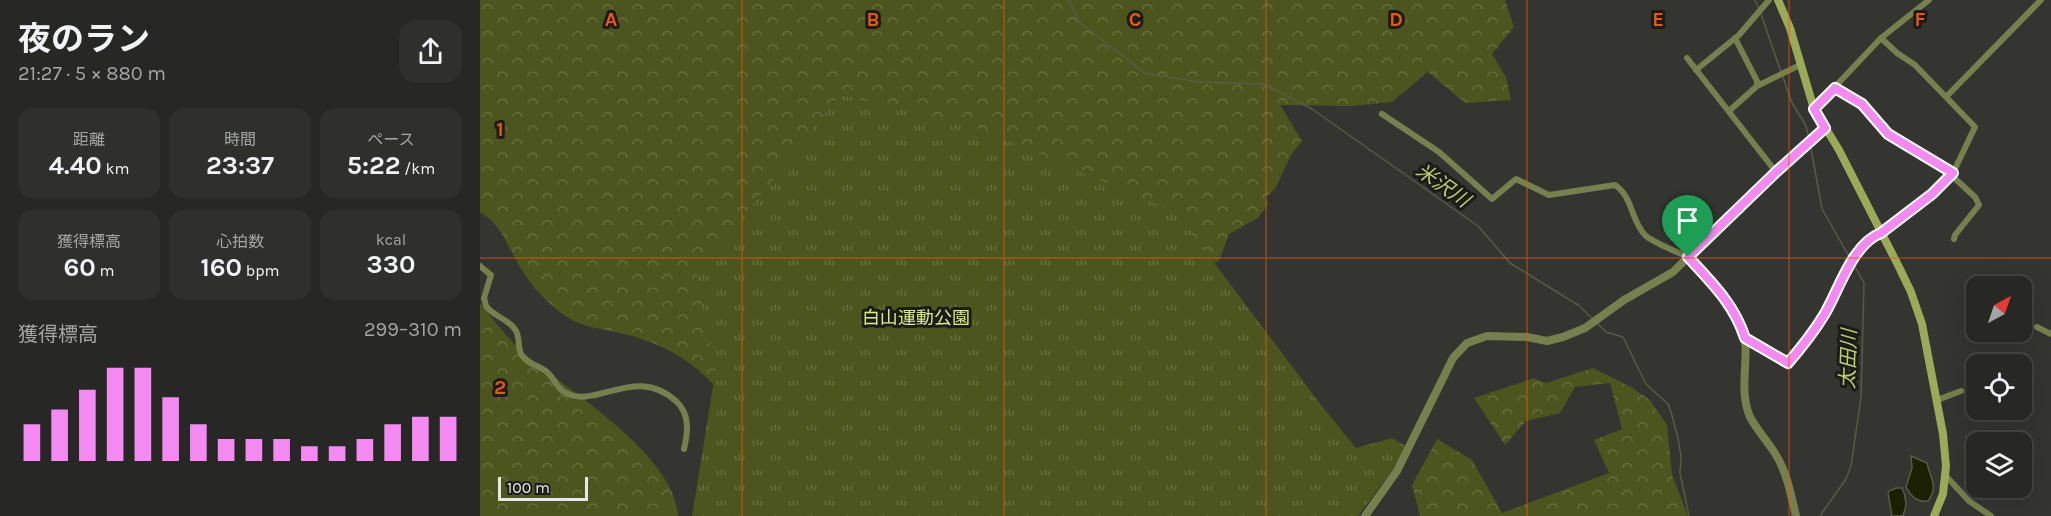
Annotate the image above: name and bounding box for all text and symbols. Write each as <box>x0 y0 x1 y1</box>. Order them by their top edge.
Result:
text: A <box>605 8 618 31</box>
text: B <box>867 8 879 31</box>
text: C <box>1129 8 1141 31</box>
text: D <box>1389 8 1403 31</box>
text: E <box>1652 8 1664 31</box>
text: F <box>1915 8 1926 31</box>
text: 夜のラン <box>18 20 150 58</box>
button: share <box>399 20 462 83</box>
text: 21:27 · 5 × 880 m <box>18 62 166 85</box>
text: 1 <box>496 118 504 141</box>
text: 距離 <box>73 130 105 149</box>
text: 時間 <box>224 130 256 149</box>
text: ペース <box>367 130 415 149</box>
text: 4.40 <box>49 150 102 181</box>
text: 23:37 <box>206 150 274 181</box>
text: 5:22 <box>347 150 400 181</box>
text: km <box>102 159 129 178</box>
text: /km <box>400 159 435 178</box>
water label: 米沢川 <box>1412 159 1476 213</box>
pin <box>1662 195 1713 257</box>
icon: arrive <box>1671 204 1704 237</box>
text: kcal <box>376 230 406 249</box>
text: 獲得標高 <box>57 232 121 251</box>
text: 心拍数 <box>216 232 264 251</box>
text: 330 <box>367 249 415 280</box>
text: 60 <box>63 252 96 283</box>
text: 160 <box>200 252 242 283</box>
text: m <box>96 261 115 280</box>
text: bpm <box>242 261 280 280</box>
north arrow <box>1966 276 2032 342</box>
map controls <box>1966 276 2032 498</box>
park label: 白山運動公園 <box>862 307 970 329</box>
text: 299–310 m <box>364 318 462 341</box>
text: 獲得標高 <box>18 323 98 346</box>
water label: 太田川 <box>1836 327 1861 389</box>
button: locate <box>1966 354 2032 420</box>
text: 2 <box>494 376 506 399</box>
button: layers <box>1966 432 2032 498</box>
scale bar <box>498 474 588 502</box>
text: 100 m <box>507 478 550 497</box>

